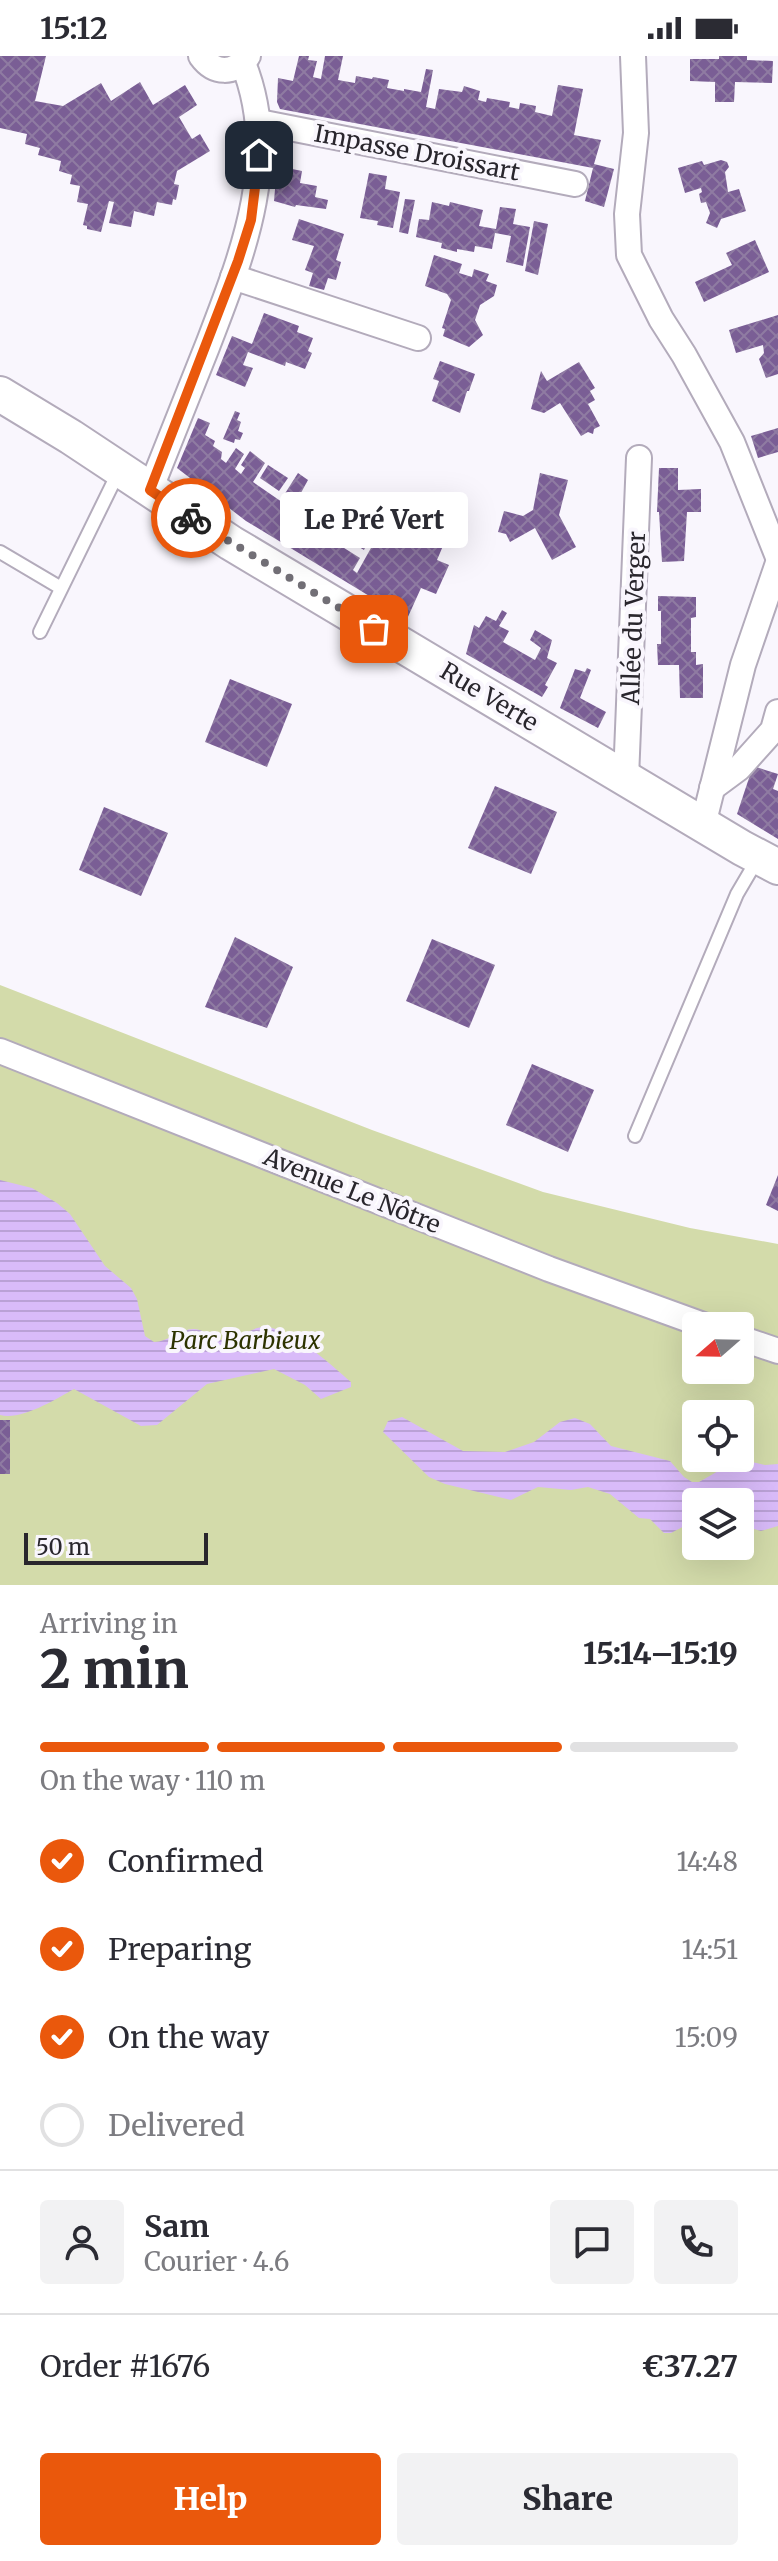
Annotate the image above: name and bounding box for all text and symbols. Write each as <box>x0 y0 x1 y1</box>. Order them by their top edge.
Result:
text: 15:12 <box>40 9 108 47</box>
street label: Impasse Droissart <box>312 117 523 188</box>
pin <box>225 121 293 189</box>
icon: home <box>237 133 281 177</box>
courier <box>151 478 231 558</box>
callout: Le Pré Vert <box>280 493 468 549</box>
icon: bike <box>169 496 213 540</box>
text: Le Pré Vert <box>304 503 444 536</box>
street label: Allée du Verger <box>615 531 652 706</box>
pin <box>340 595 408 663</box>
icon: bag <box>352 607 396 651</box>
street label: Rue Verte <box>435 655 544 738</box>
street label: Avenue Le Nôtre <box>258 1141 445 1240</box>
north arrow <box>682 1312 754 1384</box>
map controls <box>682 1312 754 1560</box>
park label: Parc Barbieux <box>169 1325 321 1356</box>
button: locate <box>682 1400 754 1472</box>
button: layers <box>682 1488 754 1560</box>
scale bar <box>24 1529 208 1565</box>
text: 50 m <box>36 1533 90 1561</box>
text: Arriving in <box>40 1607 178 1640</box>
text: 15:14–15:19 <box>583 1634 738 1672</box>
text: 2 min <box>40 1637 189 1702</box>
text: On the way · 110 m <box>40 1764 265 1797</box>
icon: check <box>40 1839 84 1883</box>
text: Confirmed <box>108 1842 263 1880</box>
text: 14:48 <box>676 1845 738 1878</box>
icon: check <box>40 1927 84 1971</box>
text: Preparing <box>108 1930 251 1968</box>
text: 14:51 <box>682 1933 738 1966</box>
icon: check <box>40 2015 84 2059</box>
text: On the way <box>108 2018 269 2056</box>
text: 15:09 <box>675 2021 738 2054</box>
text: Delivered <box>108 2106 245 2144</box>
button: person <box>40 2200 124 2284</box>
button: chat <box>550 2200 634 2284</box>
button: phone <box>654 2200 738 2284</box>
text: Sam <box>144 2207 209 2245</box>
text: Courier · 4.6 <box>144 2245 290 2278</box>
text: Order #1676 <box>40 2347 210 2385</box>
text: €37.27 <box>641 2347 738 2385</box>
button: Help <box>40 2453 381 2545</box>
button: Share <box>397 2453 738 2545</box>

